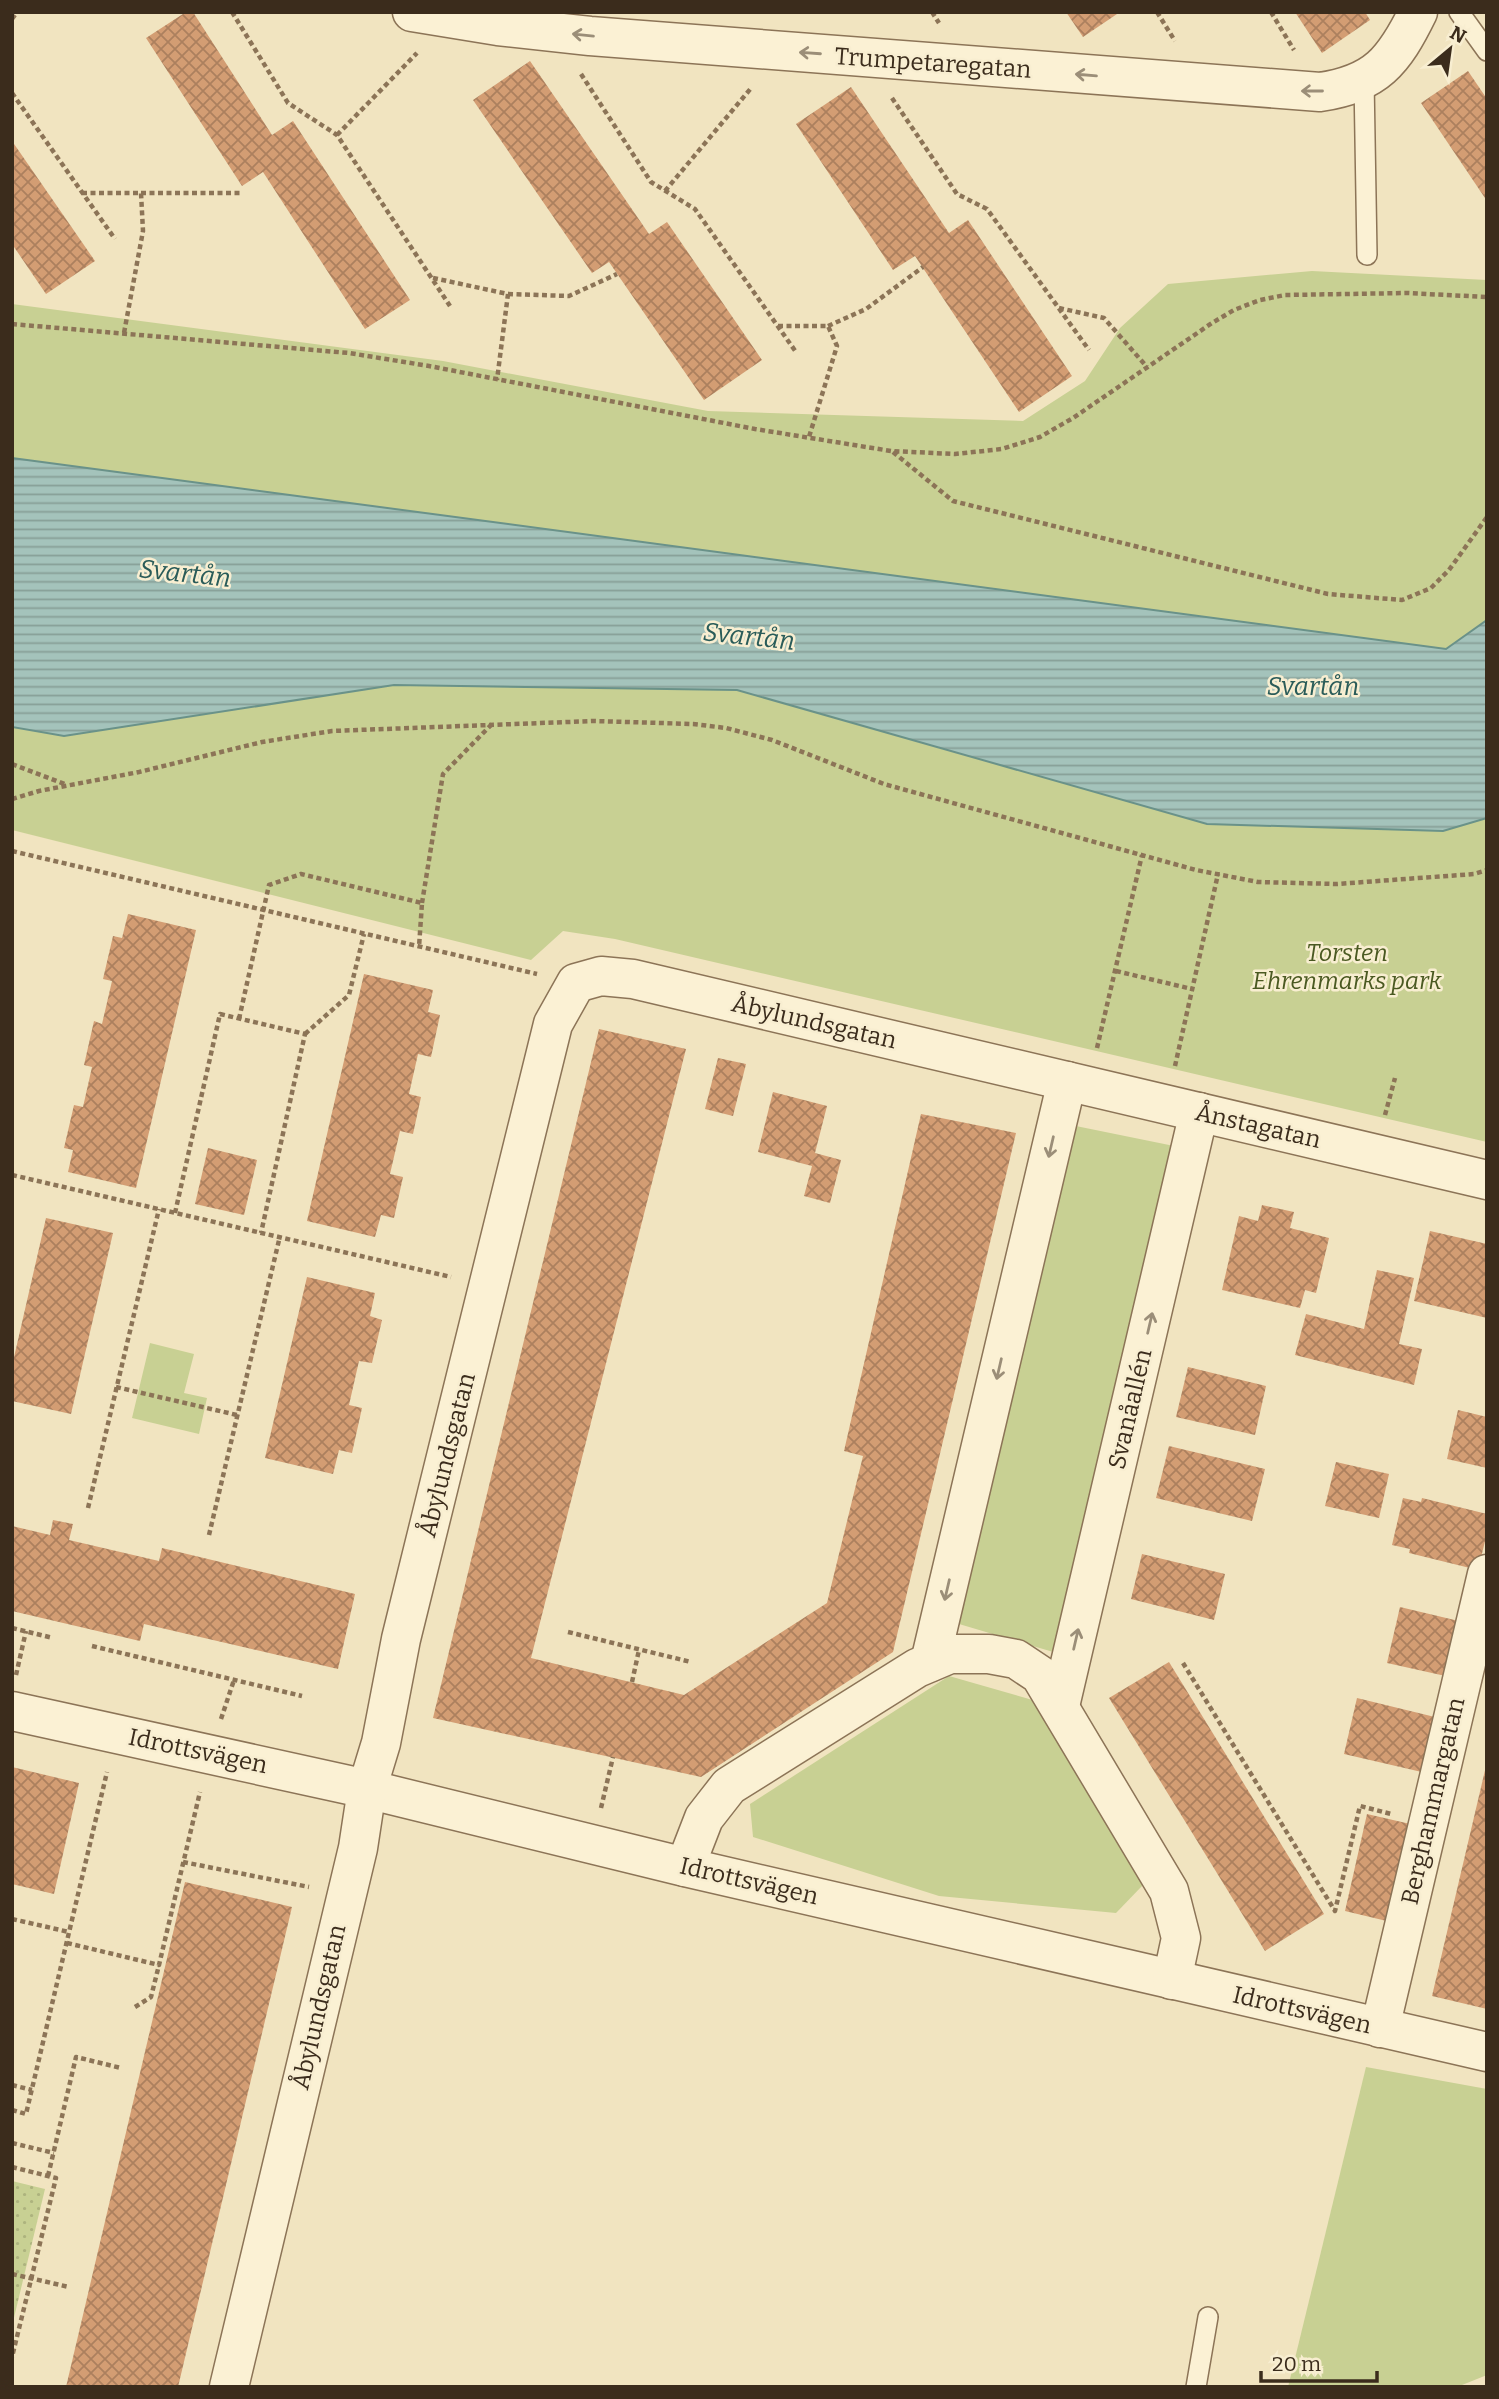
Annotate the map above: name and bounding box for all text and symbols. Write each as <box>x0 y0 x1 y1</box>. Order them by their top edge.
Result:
north arrow <box>1415 14 1485 84</box>
text: N <box>1446 21 1470 48</box>
one-way arrow <box>572 28 595 41</box>
street label: Trumpetaregatan <box>834 42 1032 84</box>
one-way arrow <box>799 46 822 59</box>
one-way arrow <box>1074 68 1097 81</box>
one-way arrow <box>1301 84 1324 98</box>
water label: Svartån <box>137 553 232 594</box>
water label: Svartån <box>701 616 796 657</box>
water label: Svartån <box>1267 671 1359 702</box>
park label: Torsten Ehrenmarks park <box>1252 939 1443 995</box>
street label: Åbylundsgatan <box>729 989 899 1055</box>
street label: Ånstagatan <box>1193 1098 1323 1154</box>
one-way arrow <box>1044 1135 1057 1158</box>
one-way arrow <box>1144 1312 1157 1334</box>
street label: Svanåallén <box>1103 1346 1157 1472</box>
one-way arrow <box>992 1357 1005 1380</box>
street label: Åbylundsgatan <box>413 1370 481 1540</box>
one-way arrow <box>940 1578 953 1601</box>
one-way arrow <box>1070 1629 1083 1651</box>
street label: Berghammargatan <box>1396 1695 1470 1907</box>
street label: Idrottsvägen <box>126 1723 270 1779</box>
street label: Idrottsvägen <box>677 1851 821 1911</box>
street label: Åbylundsgatan <box>286 1922 352 2092</box>
street label: Idrottsvägen <box>1230 1980 1374 2040</box>
scale bar <box>1261 2340 1376 2384</box>
text: 20 m <box>1272 2351 1321 2377</box>

